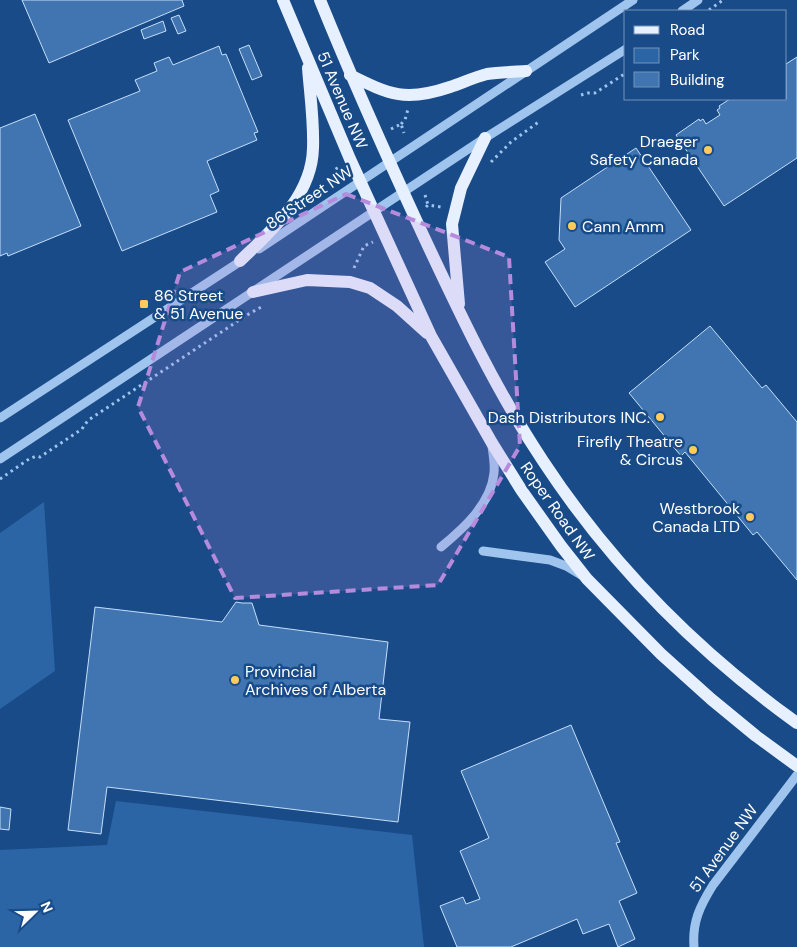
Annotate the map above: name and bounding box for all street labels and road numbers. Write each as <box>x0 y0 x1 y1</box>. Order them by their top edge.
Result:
street label: 51 Avenue NW <box>313 48 373 153</box>
street label: 86 Street NW <box>262 160 357 234</box>
street label: Roper Road NW <box>516 458 600 565</box>
street label: 51 Avenue NW <box>684 800 763 897</box>

